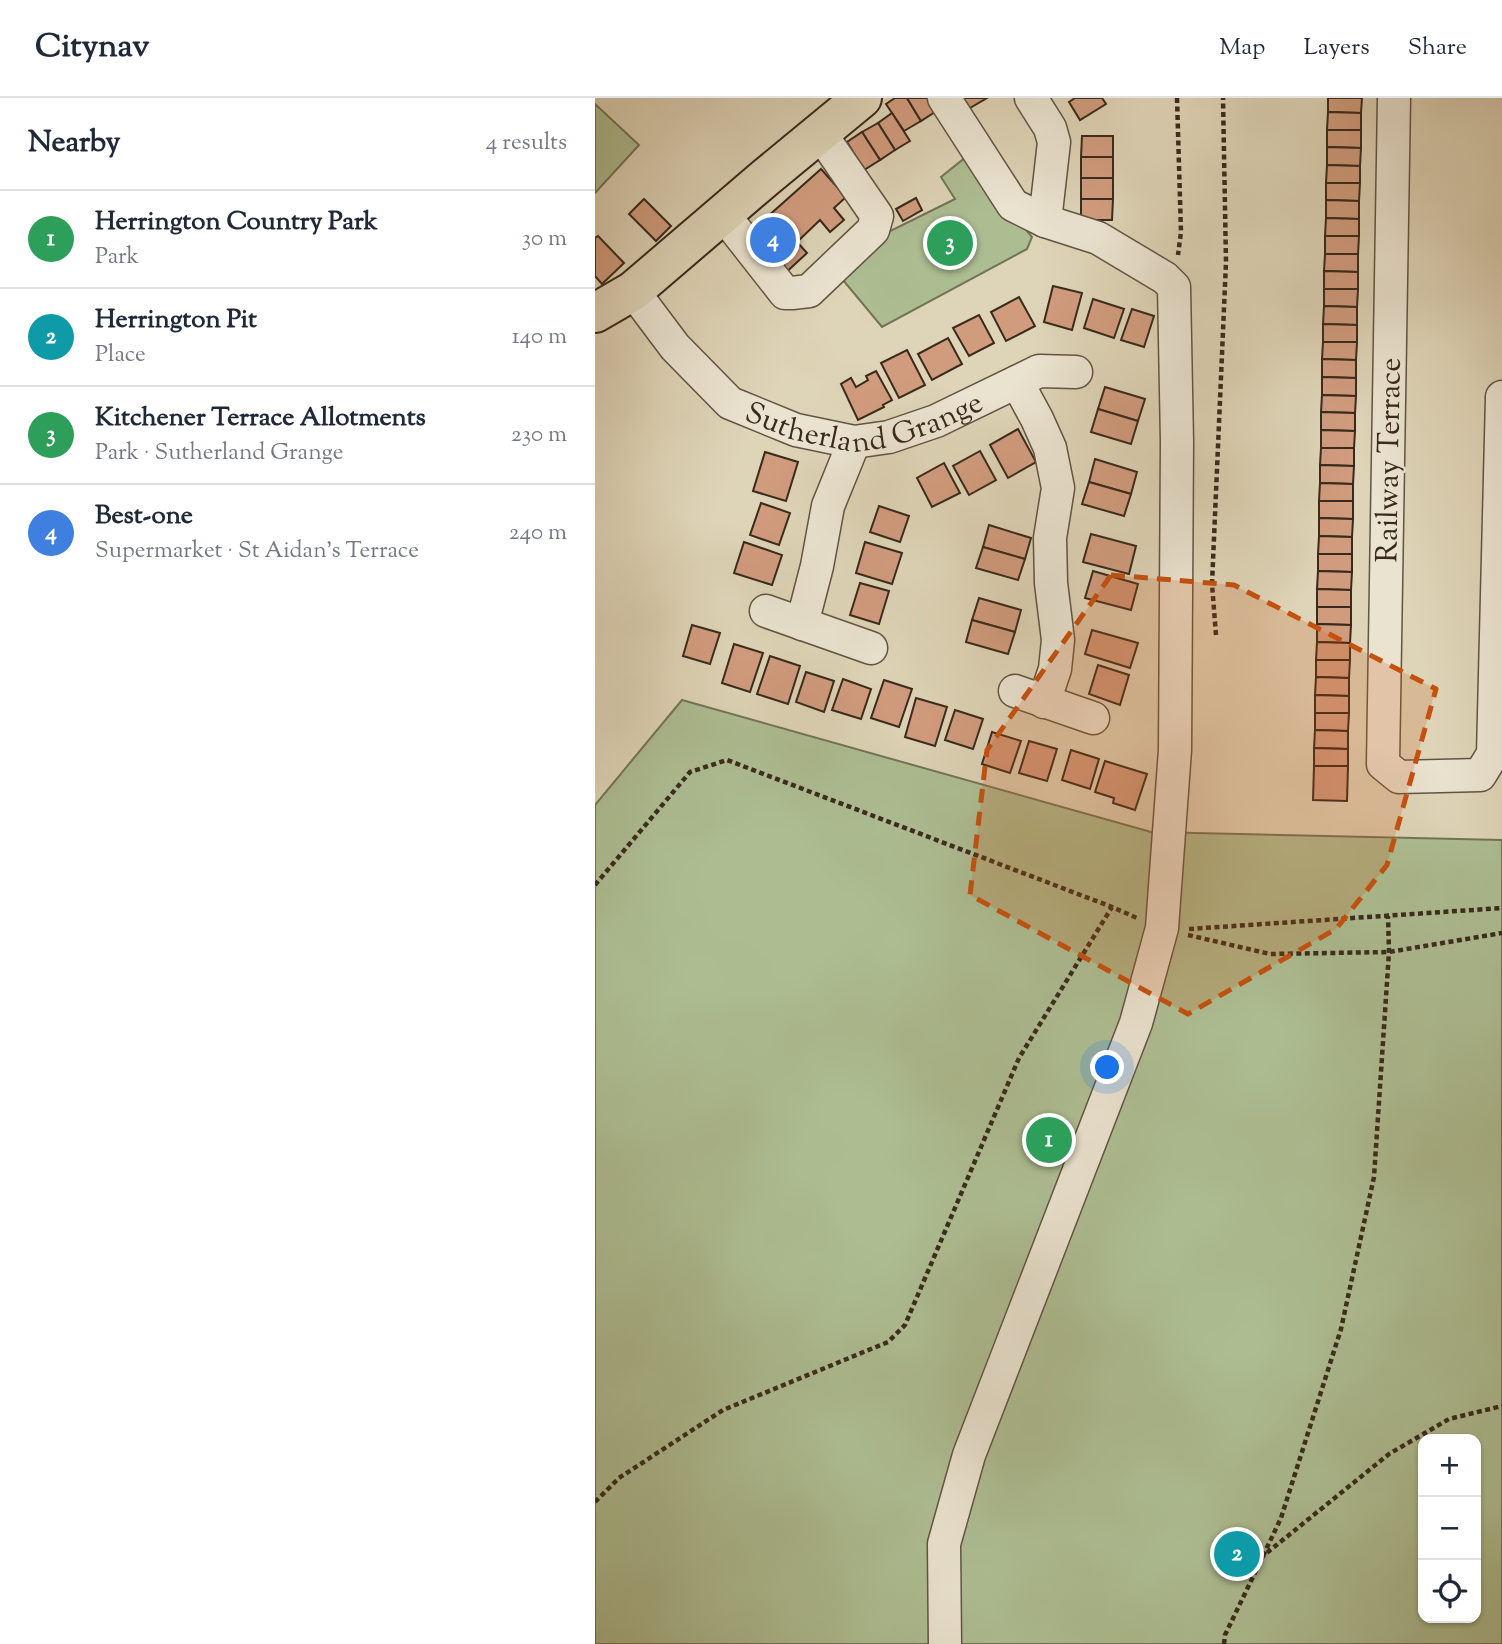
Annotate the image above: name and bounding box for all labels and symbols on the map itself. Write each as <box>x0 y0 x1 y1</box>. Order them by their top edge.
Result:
pin: 4 <box>750 214 796 266</box>
pin: 3 <box>927 217 973 269</box>
street label: Railway Terrace <box>1367 357 1414 563</box>
street label: Sutherland Grange <box>739 377 987 421</box>
text: Sutherland Grange <box>738 382 991 466</box>
your location <box>1090 1050 1124 1084</box>
pin: 1 <box>1026 1114 1072 1166</box>
pin: 2 <box>1214 1528 1260 1580</box>

